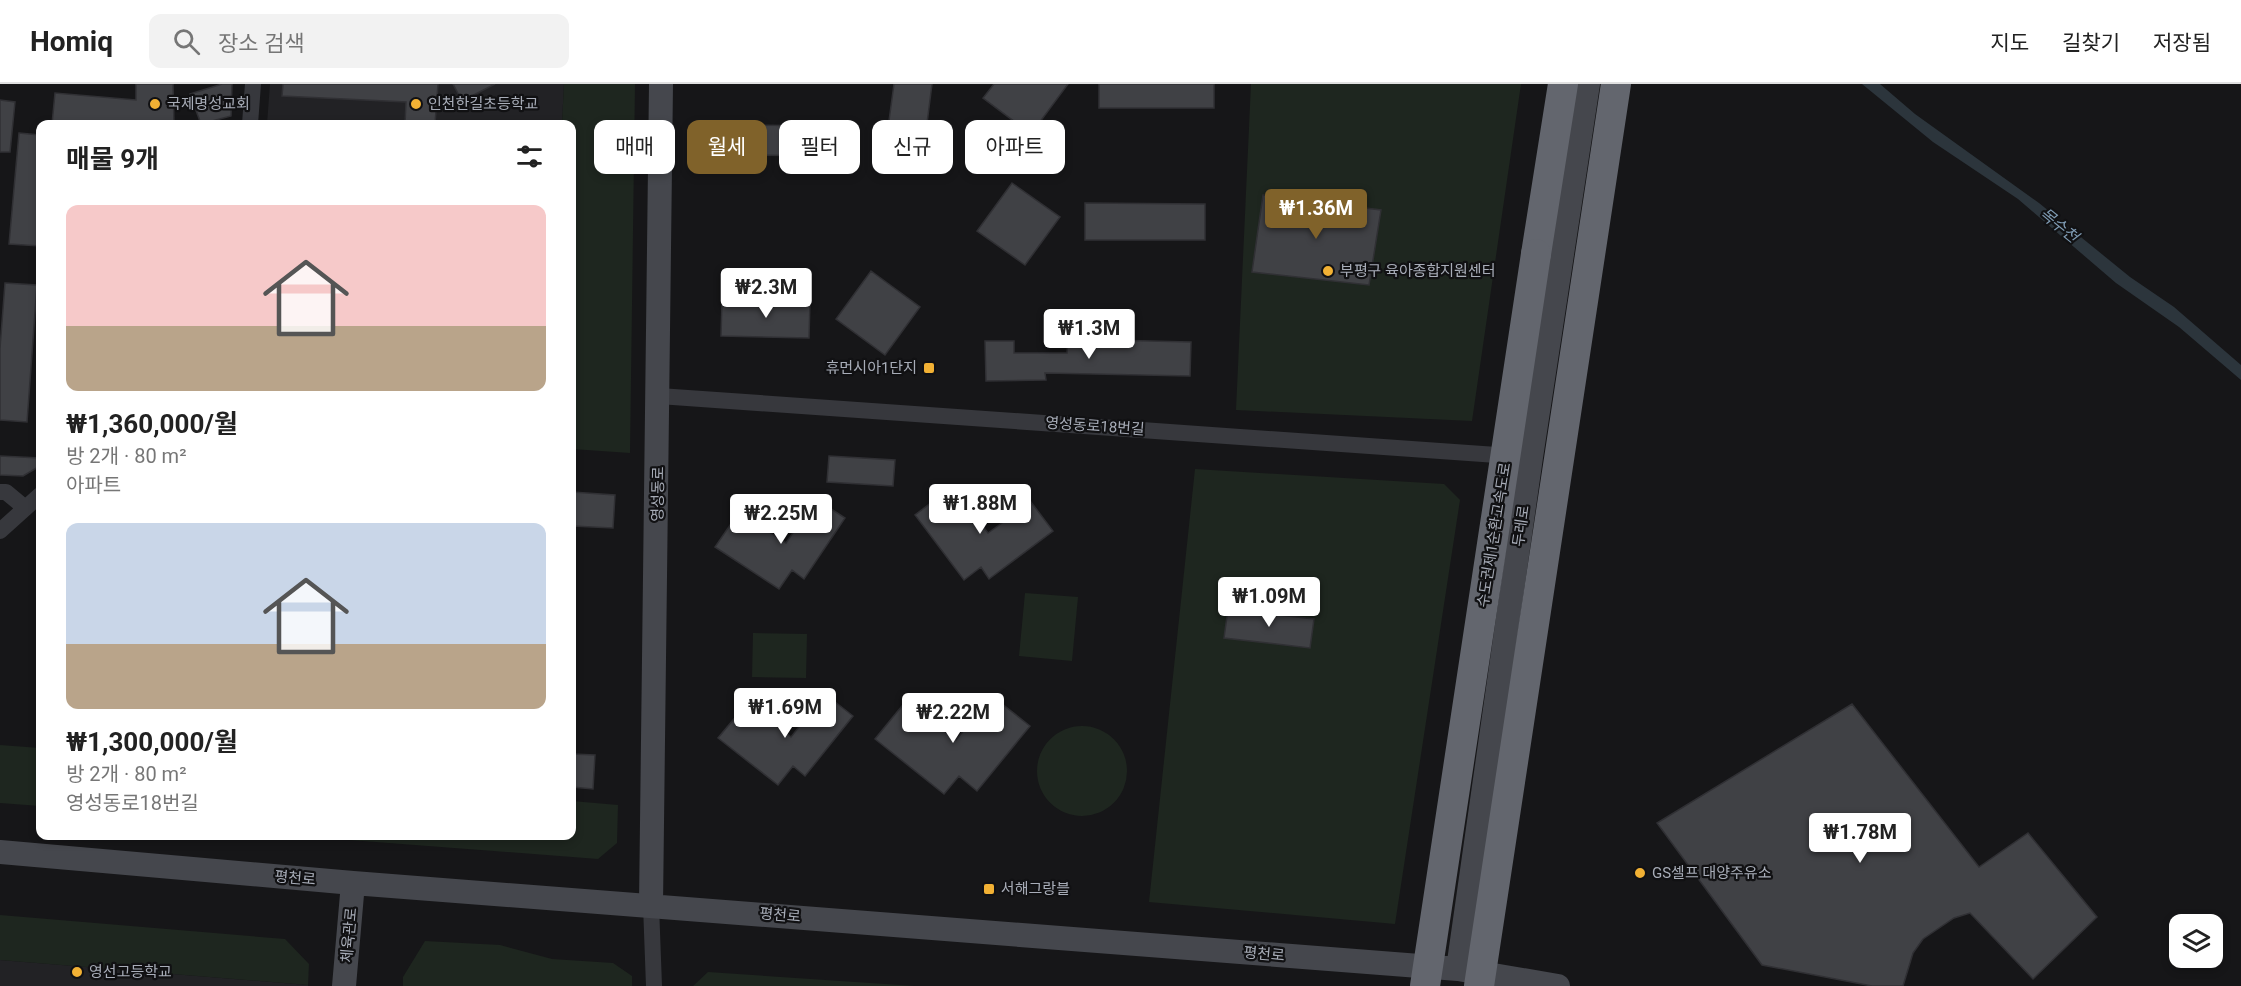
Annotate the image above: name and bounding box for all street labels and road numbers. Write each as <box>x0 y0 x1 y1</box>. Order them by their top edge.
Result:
street label: 영성동로18번길 <box>1045 414 1145 438</box>
street label: 수도권제1순환고속도로 <box>1474 461 1514 609</box>
street label: 영성동로 <box>649 466 667 522</box>
street label: 두레로 <box>1509 504 1533 548</box>
street label: 평천로 <box>274 867 316 889</box>
street label: 평천로 <box>759 904 801 926</box>
street label: 체육관로 <box>338 907 360 963</box>
street label: 평천로 <box>1243 943 1285 965</box>

